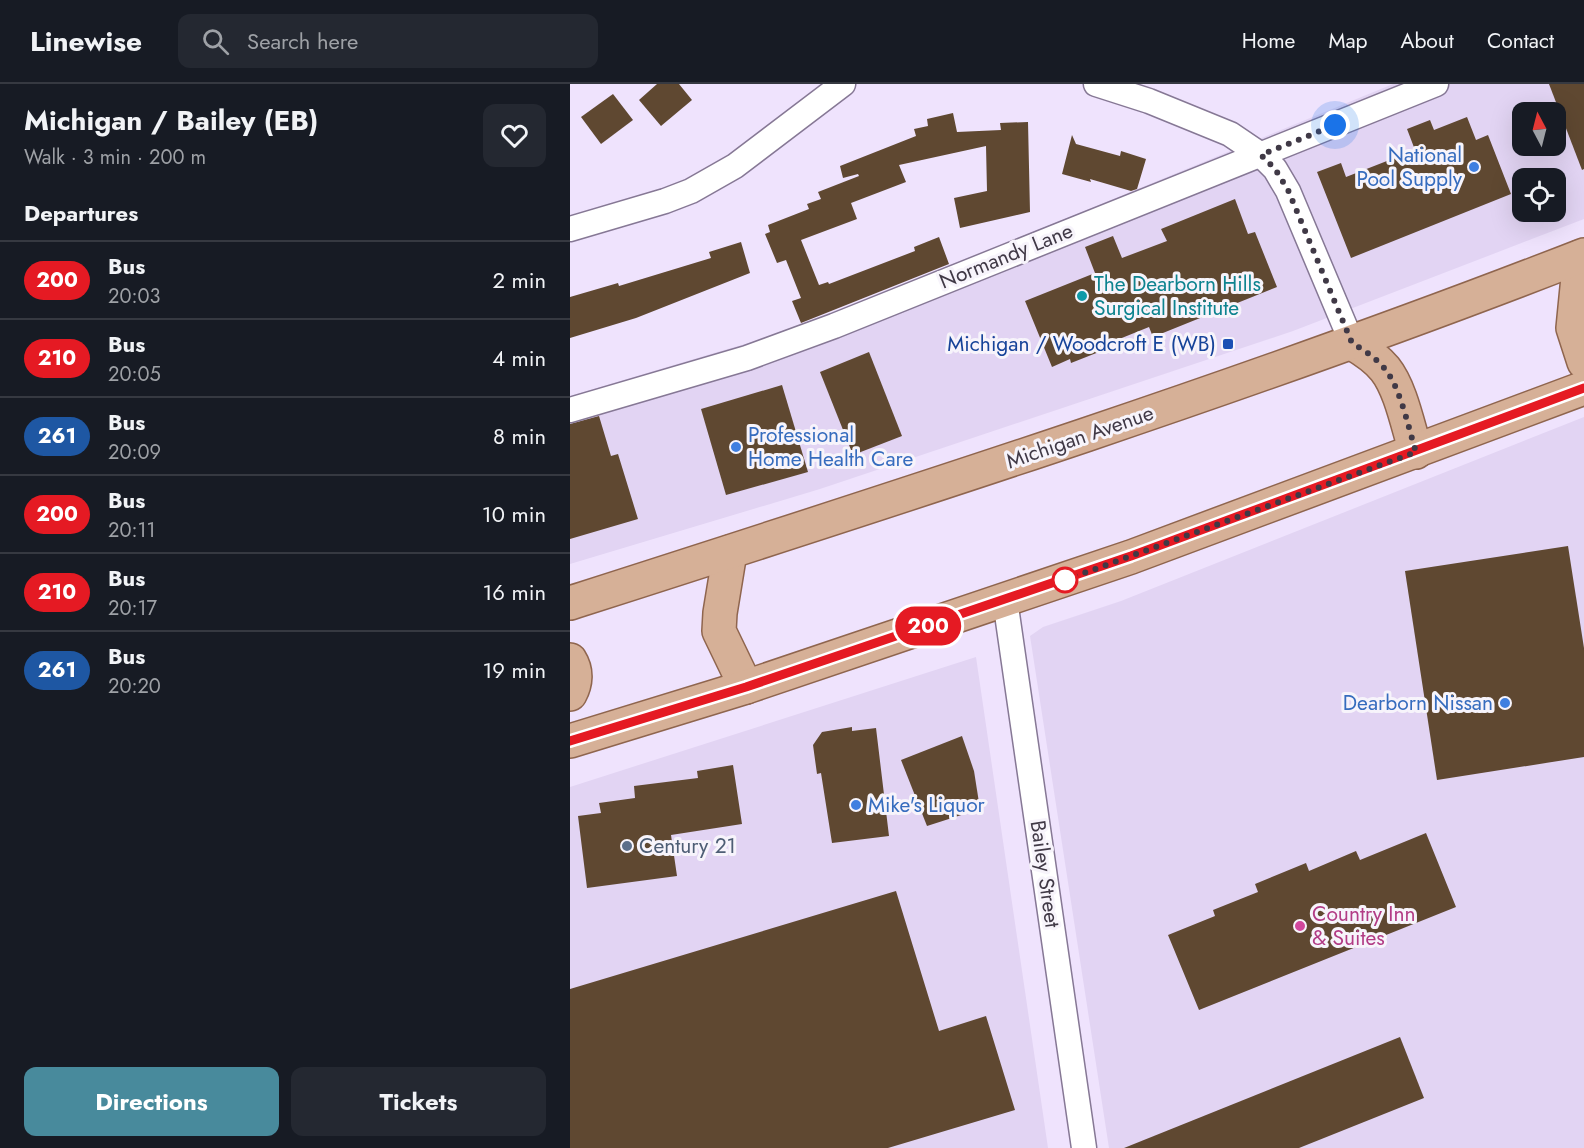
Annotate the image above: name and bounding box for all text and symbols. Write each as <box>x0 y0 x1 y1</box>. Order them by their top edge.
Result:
search box <box>178 14 598 68</box>
text: Linewise <box>30 21 142 62</box>
icon: search <box>199 25 232 58</box>
text: Search here <box>247 25 358 57</box>
text: Home <box>1242 26 1295 56</box>
text: Map <box>1328 26 1368 56</box>
text: About <box>1401 26 1454 56</box>
text: Contact <box>1487 26 1554 56</box>
text: Michigan / Bailey (EB) <box>24 100 318 141</box>
north arrow <box>1512 102 1566 156</box>
map controls <box>1512 102 1566 222</box>
button: heart <box>483 104 546 167</box>
your location <box>1320 110 1350 140</box>
place label: National Pool Supply <box>1357 140 1463 194</box>
text: Walk · 3 min · 200 m <box>24 143 206 172</box>
marker: National Pool Supply <box>1467 160 1481 174</box>
button: locate <box>1512 168 1566 222</box>
text: Departures <box>24 197 138 229</box>
street label: Normandy Lane <box>935 216 1077 296</box>
text: Bus <box>108 250 145 282</box>
text: 2 min <box>492 264 546 296</box>
text: 200 <box>36 265 78 295</box>
place label: The Dearborn Hills Surgical Institute <box>1094 269 1261 323</box>
text: 20:03 <box>108 282 160 311</box>
marker: The Dearborn Hills Surgical Institute <box>1075 289 1089 303</box>
text: Bus <box>108 328 145 360</box>
place label: Michigan / Woodcroft E (WB) <box>947 329 1216 359</box>
marker: Michigan / Woodcroft E (WB) <box>1221 337 1235 351</box>
text: 4 min <box>492 342 546 374</box>
text: 210 <box>38 343 76 373</box>
text: 20:05 <box>108 360 161 389</box>
street label: Michigan Avenue <box>1002 398 1158 476</box>
text: Bus <box>108 406 145 438</box>
text: 8 min <box>493 420 546 452</box>
place label: Professional Home Health Care <box>748 420 913 474</box>
text: 261 <box>38 421 76 451</box>
text: 20:09 <box>108 438 161 467</box>
marker: Professional Home Health Care <box>729 440 743 454</box>
text: Bus <box>108 484 145 516</box>
text: 10 min <box>482 498 546 530</box>
text: 200 <box>36 499 78 529</box>
text: 20:11 <box>108 516 155 545</box>
text: Bus <box>108 562 145 594</box>
unlabelled marker <box>1052 567 1078 593</box>
text: 16 min <box>482 576 546 608</box>
text: 210 <box>38 577 76 607</box>
text: 20:17 <box>108 594 157 623</box>
line badge: 200 <box>894 606 962 646</box>
text: 200 <box>907 611 949 641</box>
text: Bus <box>108 640 145 672</box>
text: 19 min <box>482 654 546 686</box>
text: 261 <box>38 655 76 685</box>
text: 20:20 <box>108 672 161 701</box>
place label: Dearborn Nissan <box>1343 688 1493 718</box>
marker: Dearborn Nissan <box>1498 696 1512 710</box>
place label: Mike's Liquor <box>868 790 986 820</box>
marker: Mike's Liquor <box>849 798 863 812</box>
street label: Bailey Street <box>1023 818 1067 930</box>
place label: Century 21 <box>639 831 736 861</box>
marker: Century 21 <box>620 839 634 853</box>
place label: Country Inn & Suites <box>1312 899 1416 953</box>
marker: Country Inn & Suites <box>1293 919 1307 933</box>
button: Directions <box>24 1067 279 1136</box>
button: Tickets <box>291 1067 546 1136</box>

